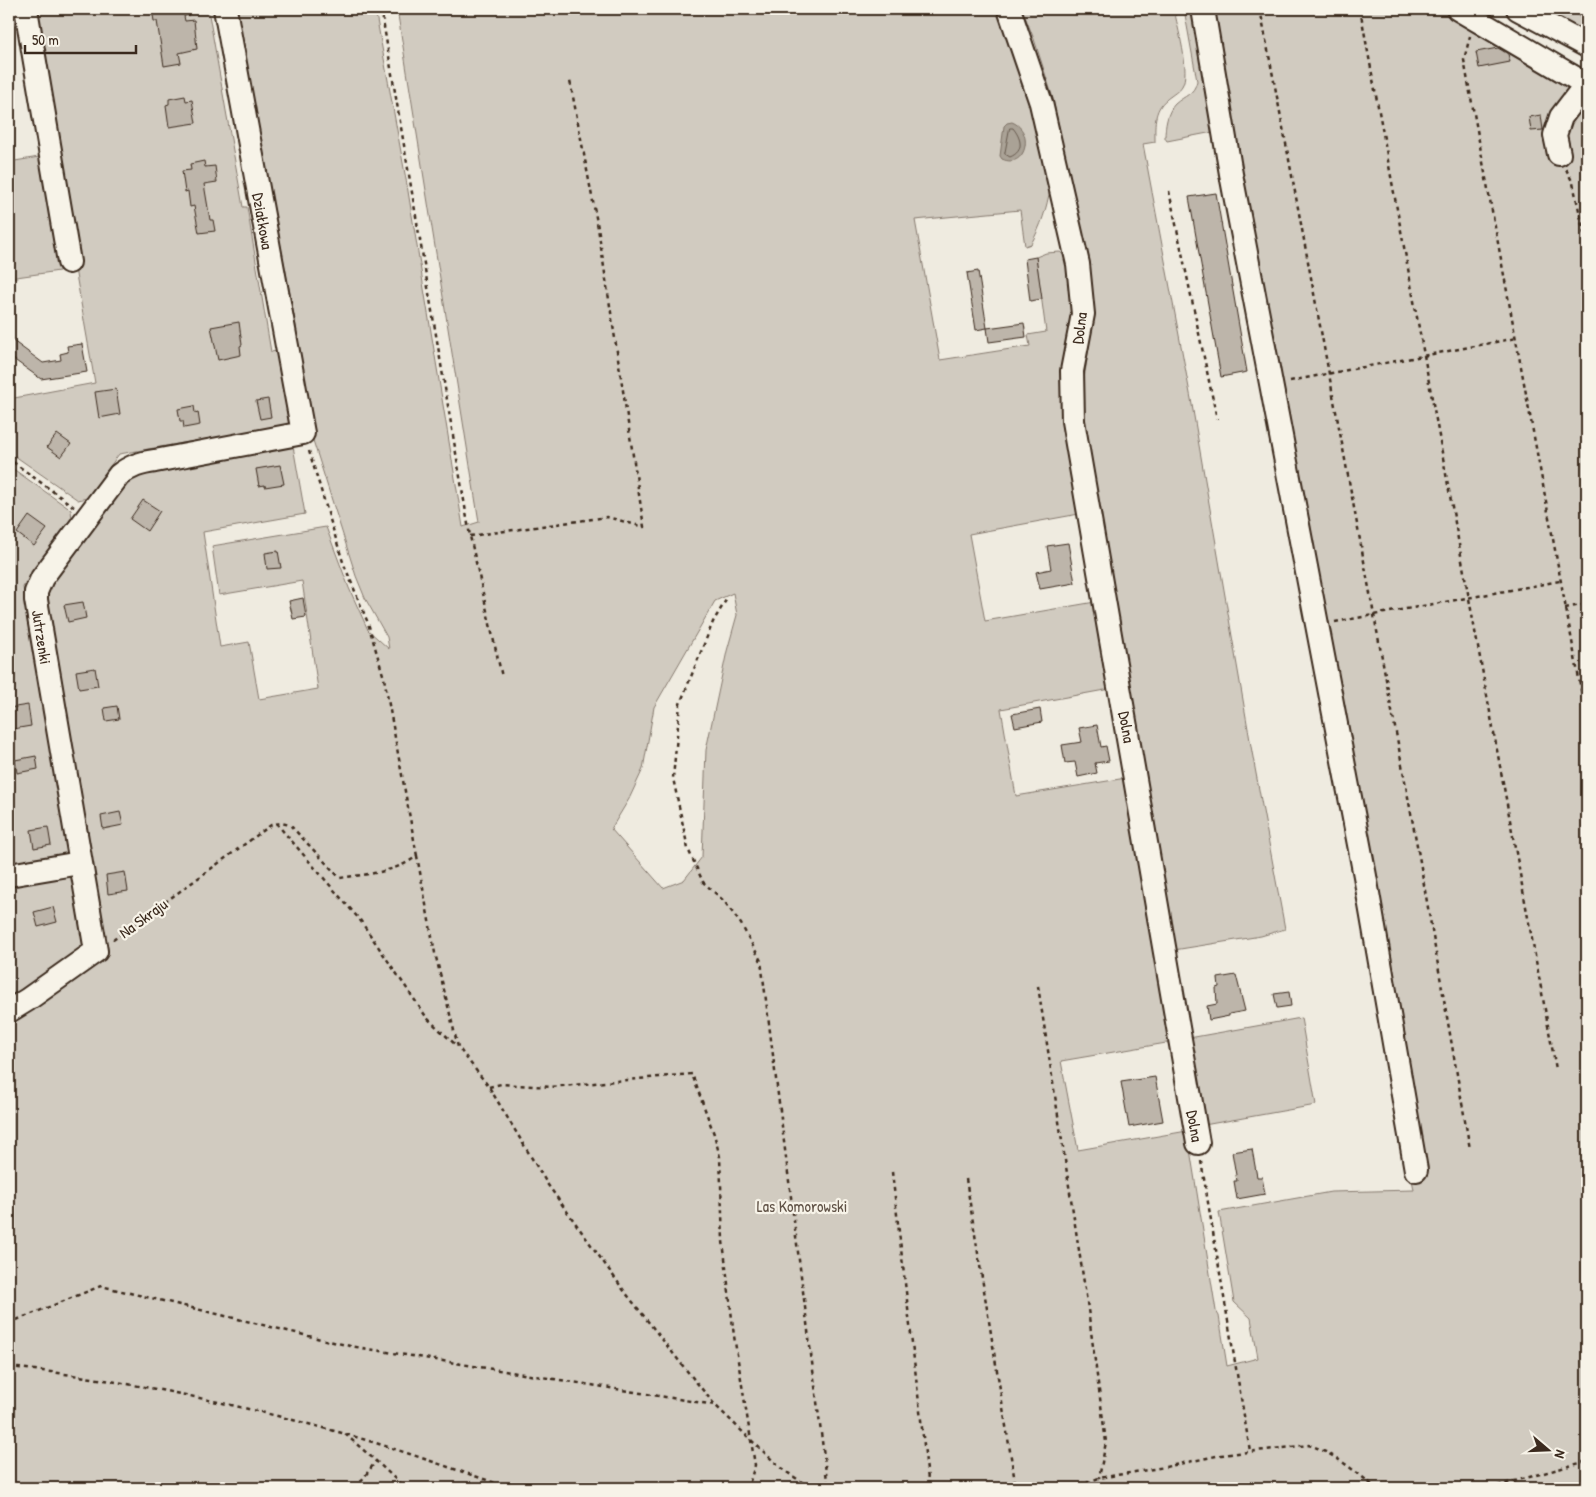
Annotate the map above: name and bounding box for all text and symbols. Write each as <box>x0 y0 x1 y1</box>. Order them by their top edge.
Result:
scale bar <box>25 22 136 54</box>
text: 50 m <box>32 29 59 50</box>
street label: Działkowa <box>247 191 279 251</box>
street label: Dolna <box>1066 311 1092 345</box>
street label: Jutrzenki <box>27 608 57 666</box>
street label: Dolna <box>1113 709 1141 745</box>
street label: Na Skraju <box>114 893 172 943</box>
street label: Dolna <box>1181 1108 1209 1144</box>
park label: Las Komorowski <box>757 1195 847 1217</box>
north arrow <box>1524 1424 1574 1474</box>
text: N <box>1550 1448 1571 1462</box>

